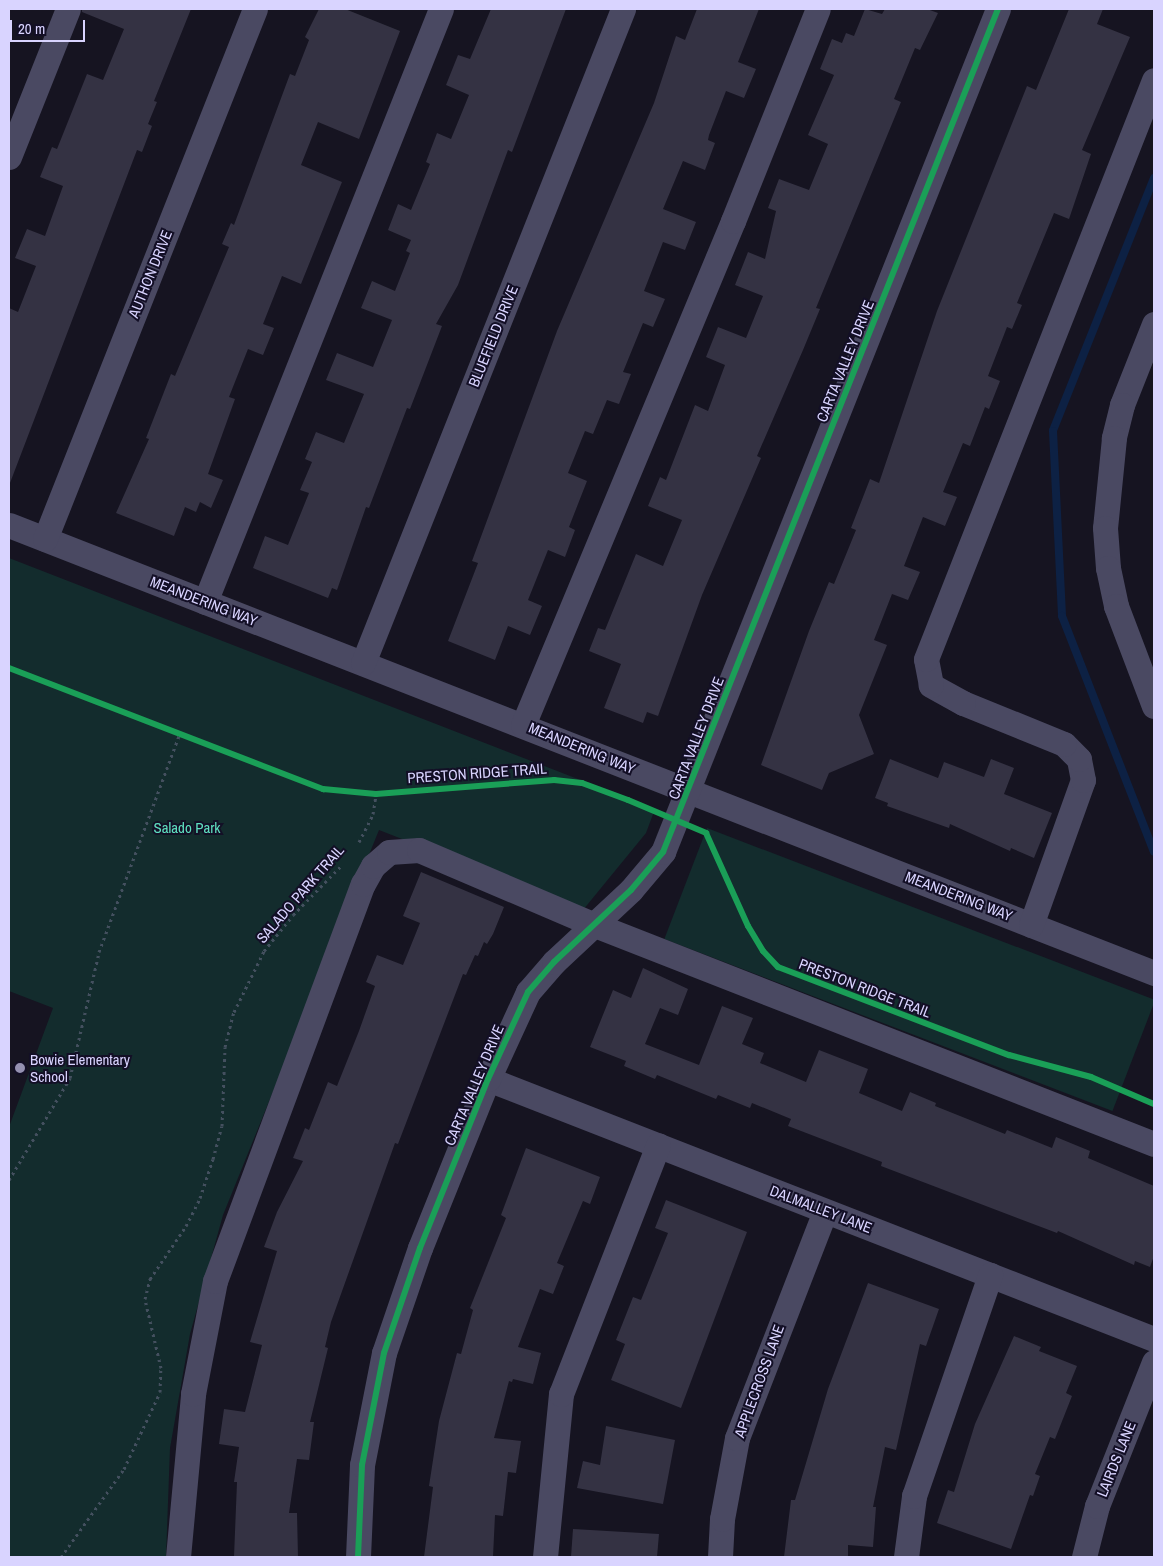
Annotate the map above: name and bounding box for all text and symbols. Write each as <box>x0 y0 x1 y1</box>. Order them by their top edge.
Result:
scale bar <box>12 10 88 42</box>
text: 20 m <box>18 18 45 39</box>
street label: AUTHON DRIVE <box>124 228 176 320</box>
street label: BLUEFIELD DRIVE <box>464 283 522 389</box>
street label: CARTA VALLEY DRIVE <box>812 297 878 425</box>
street label: MEANDERING WAY <box>148 572 260 630</box>
street label: CARTA VALLEY DRIVE <box>664 674 728 802</box>
street label: MEANDERING WAY <box>526 718 638 778</box>
street label: PRESTON RIDGE TRAIL <box>407 759 547 787</box>
park label: Salado Park <box>153 819 221 837</box>
street label: SALADO PARK TRAIL <box>252 841 348 947</box>
street label: MEANDERING WAY <box>903 867 1015 925</box>
street label: PRESTON RIDGE TRAIL <box>796 955 934 1021</box>
street label: CARTA VALLEY DRIVE <box>440 1021 508 1149</box>
place label: Bowie Elementary School <box>30 1050 130 1085</box>
marker: Bowie Elementary School <box>14 1062 26 1074</box>
street label: DALMALLEY LANE <box>767 1181 875 1237</box>
street label: APPLECROSS LANE <box>730 1322 788 1440</box>
street label: LAIRDS LANE <box>1093 1419 1139 1499</box>

